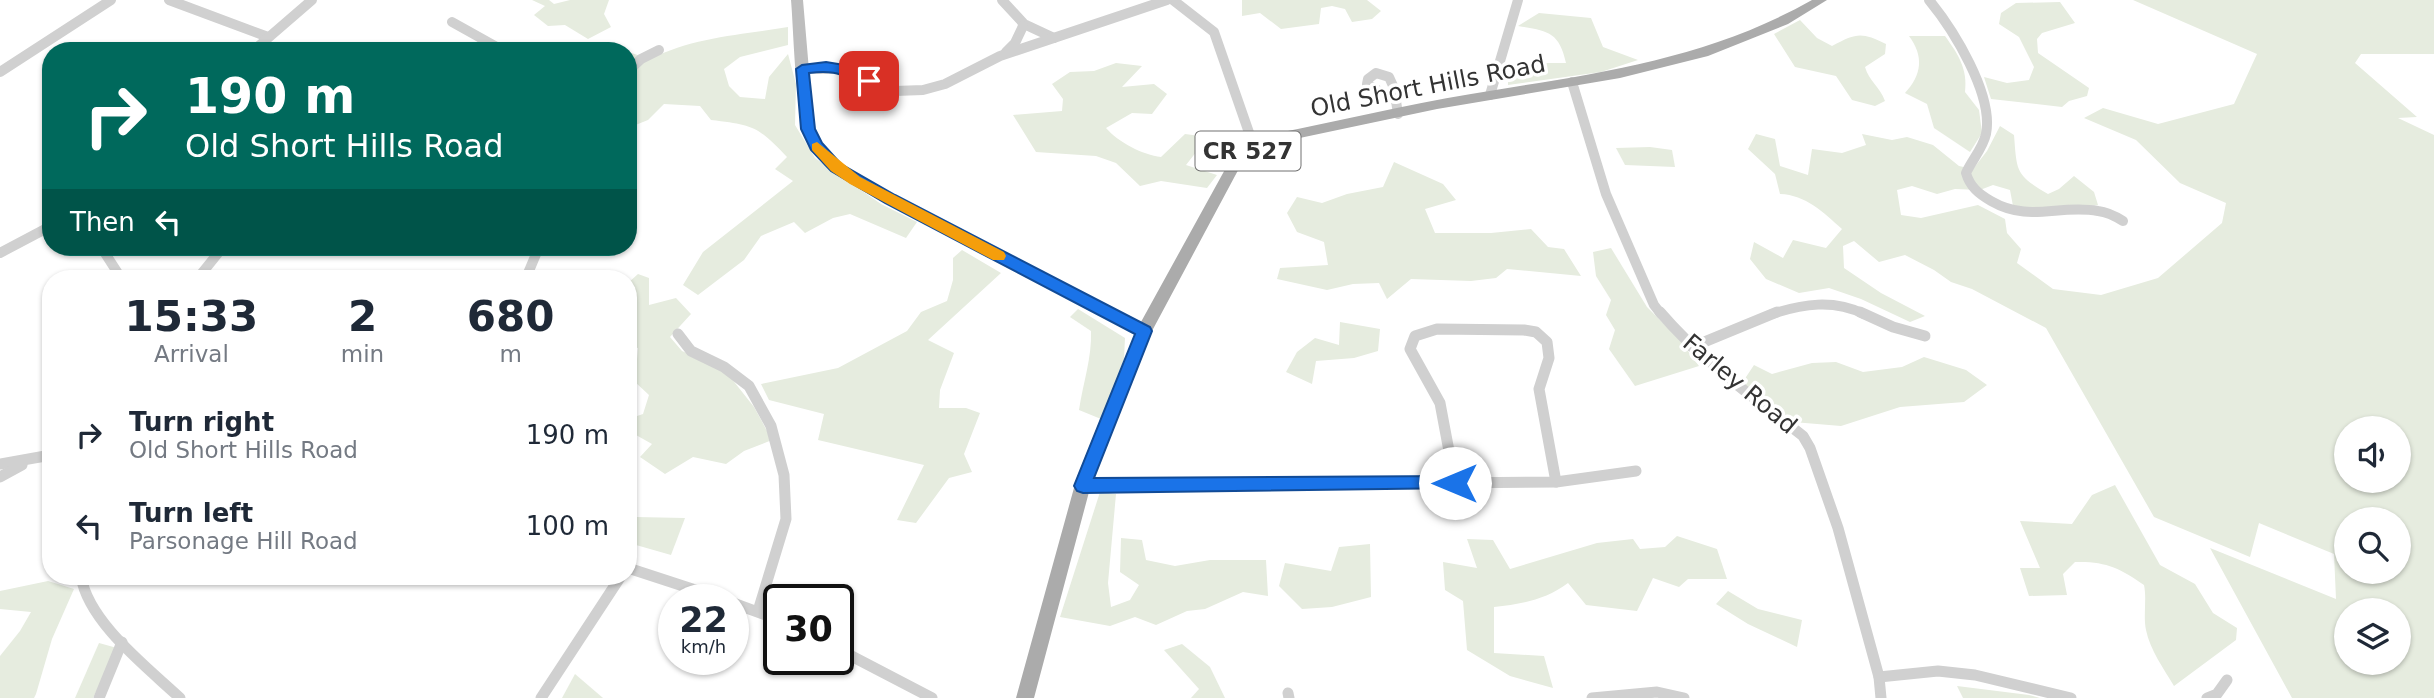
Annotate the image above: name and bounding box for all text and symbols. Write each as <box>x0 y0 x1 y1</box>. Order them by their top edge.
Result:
street label: Old Short Hills Road <box>1308 49 1548 123</box>
pin <box>839 51 899 111</box>
icon: arrive <box>850 62 888 100</box>
text: 190 m <box>185 68 355 125</box>
icon: right <box>70 70 161 161</box>
text: Old Short Hills Road <box>185 127 503 165</box>
road number: CR 527 <box>1196 132 1300 170</box>
icon: left <box>149 203 187 241</box>
text: Then <box>70 207 135 237</box>
text: 15:33 <box>125 292 258 341</box>
text: 2 <box>348 292 377 341</box>
text: 680 <box>467 292 554 341</box>
street label: Farley Road <box>1678 328 1802 440</box>
text: Arrival <box>154 341 229 367</box>
text: min <box>341 341 384 367</box>
text: m <box>499 341 522 367</box>
text: Turn right <box>129 407 274 437</box>
icon: right <box>70 416 108 454</box>
map controls <box>2334 416 2411 675</box>
button: sound <box>2334 416 2411 493</box>
text: 190 m <box>526 420 609 450</box>
text: Old Short Hills Road <box>129 437 358 463</box>
position arrow <box>1418 446 1492 520</box>
text: Turn left <box>129 498 253 528</box>
icon: left <box>70 507 108 545</box>
button: search <box>2334 507 2411 584</box>
text: 100 m <box>526 511 609 541</box>
text: Parsonage Hill Road <box>129 528 358 554</box>
speed limit sign: 30 <box>763 584 854 675</box>
button: layers <box>2334 598 2411 675</box>
text: 22 <box>679 600 728 640</box>
text: km/h <box>681 636 726 657</box>

